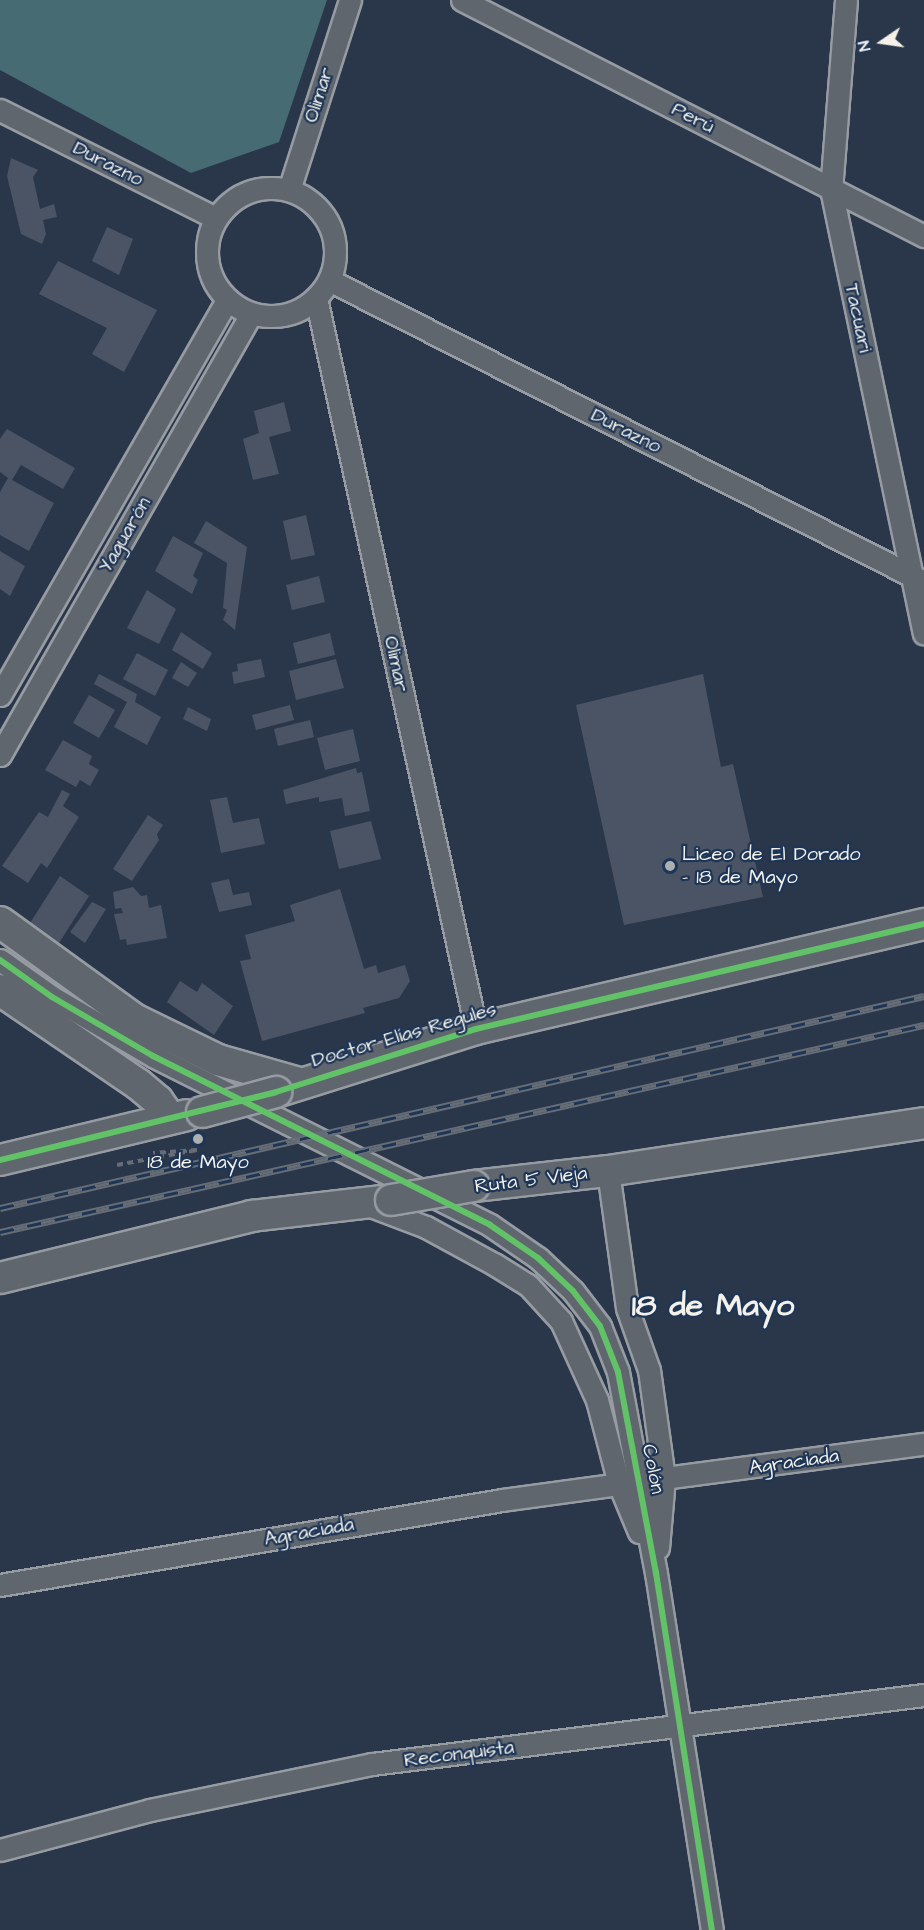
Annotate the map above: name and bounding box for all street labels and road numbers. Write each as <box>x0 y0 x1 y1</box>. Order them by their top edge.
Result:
street label: Olimar <box>299 64 339 126</box>
street label: Perú <box>668 97 718 139</box>
street label: Durazno <box>69 136 147 192</box>
street label: Tacuari <box>839 281 877 355</box>
street label: Durazno <box>587 403 665 459</box>
street label: Yaguarón <box>94 493 156 577</box>
street label: Olimar <box>378 634 414 694</box>
street label: Doctor Elías Regules <box>309 997 499 1073</box>
street label: Ruta 5 Vieja <box>473 1161 589 1199</box>
street label: Colón <box>636 1442 670 1496</box>
street label: Agraciada <box>747 1444 841 1480</box>
street label: Agraciada <box>262 1512 356 1552</box>
street label: Reconquista <box>403 1735 515 1773</box>

